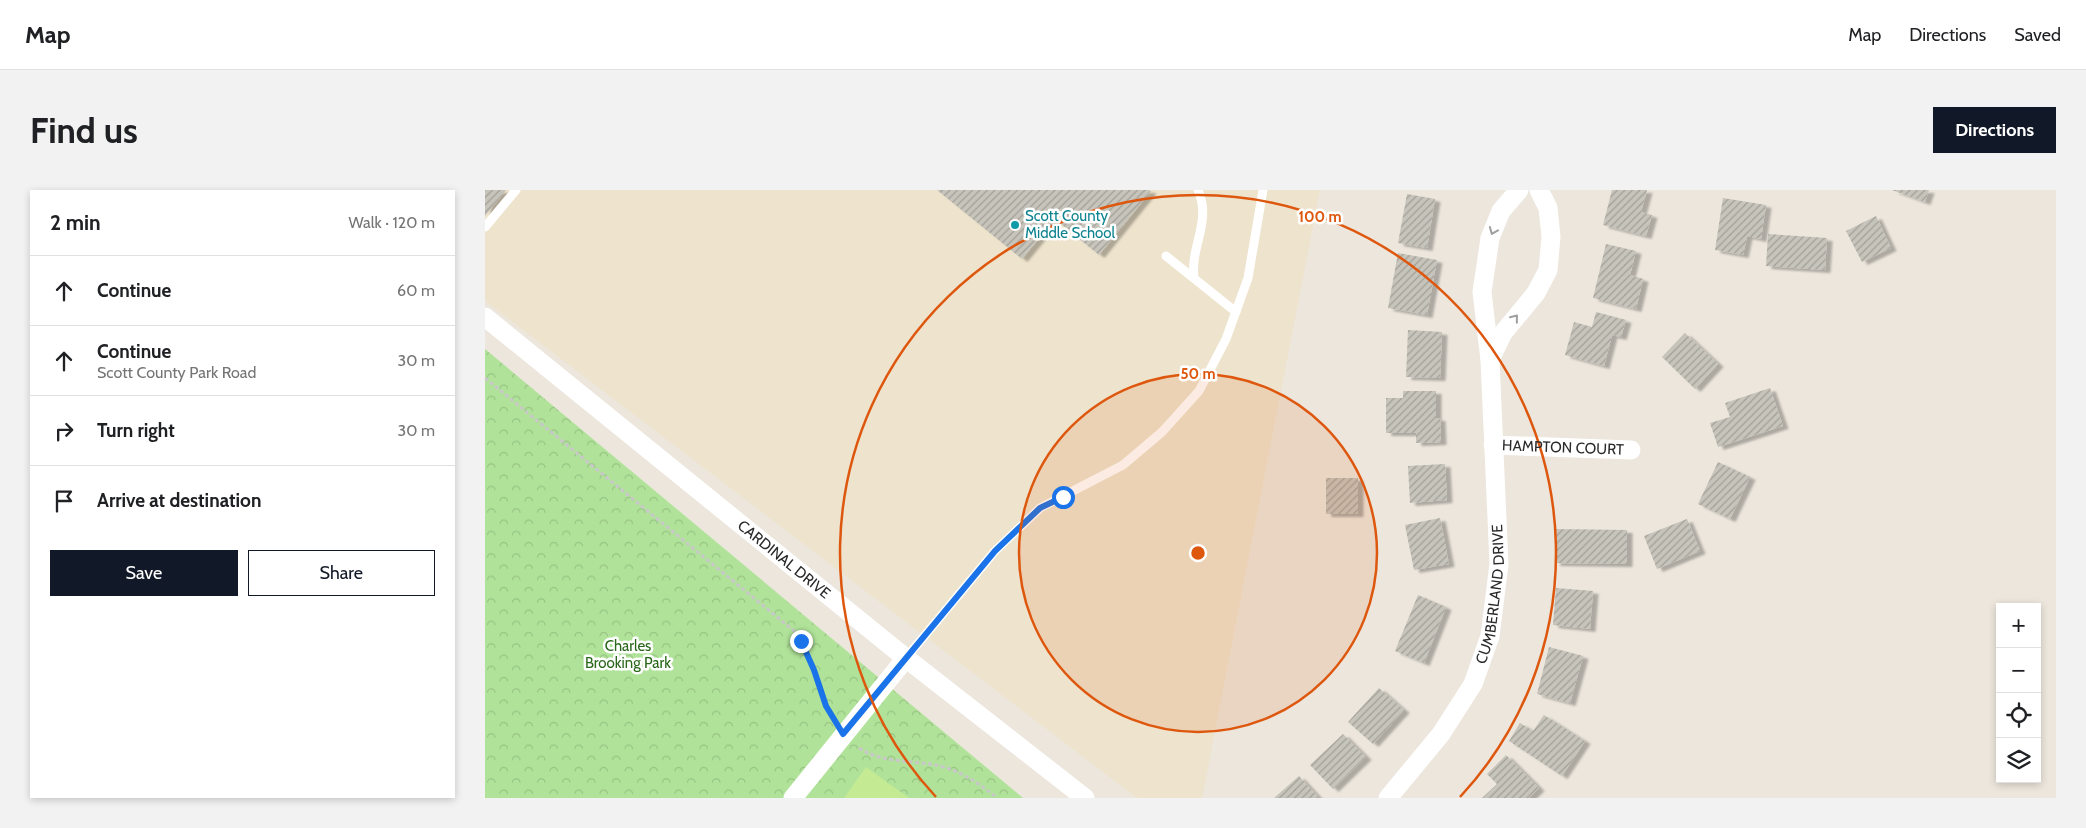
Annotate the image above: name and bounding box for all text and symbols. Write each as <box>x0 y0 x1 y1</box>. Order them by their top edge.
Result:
text: Map <box>25 20 71 49</box>
text: Map <box>1848 24 1881 46</box>
text: Directions <box>1909 24 1986 46</box>
text: Saved <box>2014 24 2061 46</box>
button: Directions <box>1933 107 2056 153</box>
text: Find us <box>30 109 138 152</box>
place label: Scott County Middle School <box>1025 207 1116 242</box>
text: 100 m <box>1298 208 1342 226</box>
text: 2 min <box>50 210 101 235</box>
text: Walk · 120 m <box>348 213 435 232</box>
marker: Scott County Middle School <box>1009 219 1021 231</box>
one-way arrow <box>1489 226 1499 235</box>
icon: ahead <box>50 277 78 305</box>
text: Continue <box>97 279 171 302</box>
text: 60 m <box>397 281 435 300</box>
one-way arrow <box>1509 315 1518 324</box>
text: Continue <box>97 340 171 363</box>
icon: ahead <box>50 347 78 375</box>
text: 30 m <box>398 351 435 370</box>
text: Scott County Park Road <box>97 363 256 382</box>
text: 50 m <box>1180 365 1216 383</box>
icon: right <box>50 417 78 445</box>
text: Turn right <box>97 419 175 442</box>
text: 30 m <box>398 421 435 440</box>
street label: HAMPTON COURT <box>1502 436 1624 459</box>
route start <box>1052 486 1075 509</box>
icon: arrive <box>50 487 78 515</box>
text: Arrive at destination <box>97 489 261 512</box>
street label: CARDINAL DRIVE <box>734 516 834 602</box>
street label: CUMBERLAND DRIVE <box>1472 524 1508 666</box>
centre of rings <box>1189 544 1207 562</box>
button: Save <box>50 550 238 596</box>
button: Share <box>248 550 435 596</box>
map controls <box>1996 603 2041 783</box>
button: + <box>1996 603 2041 648</box>
route end <box>790 630 813 653</box>
park label: Charles Brooking Park <box>585 637 671 672</box>
button: − <box>1996 648 2041 693</box>
button: locate <box>1996 693 2041 738</box>
button: layers <box>1996 738 2041 783</box>

